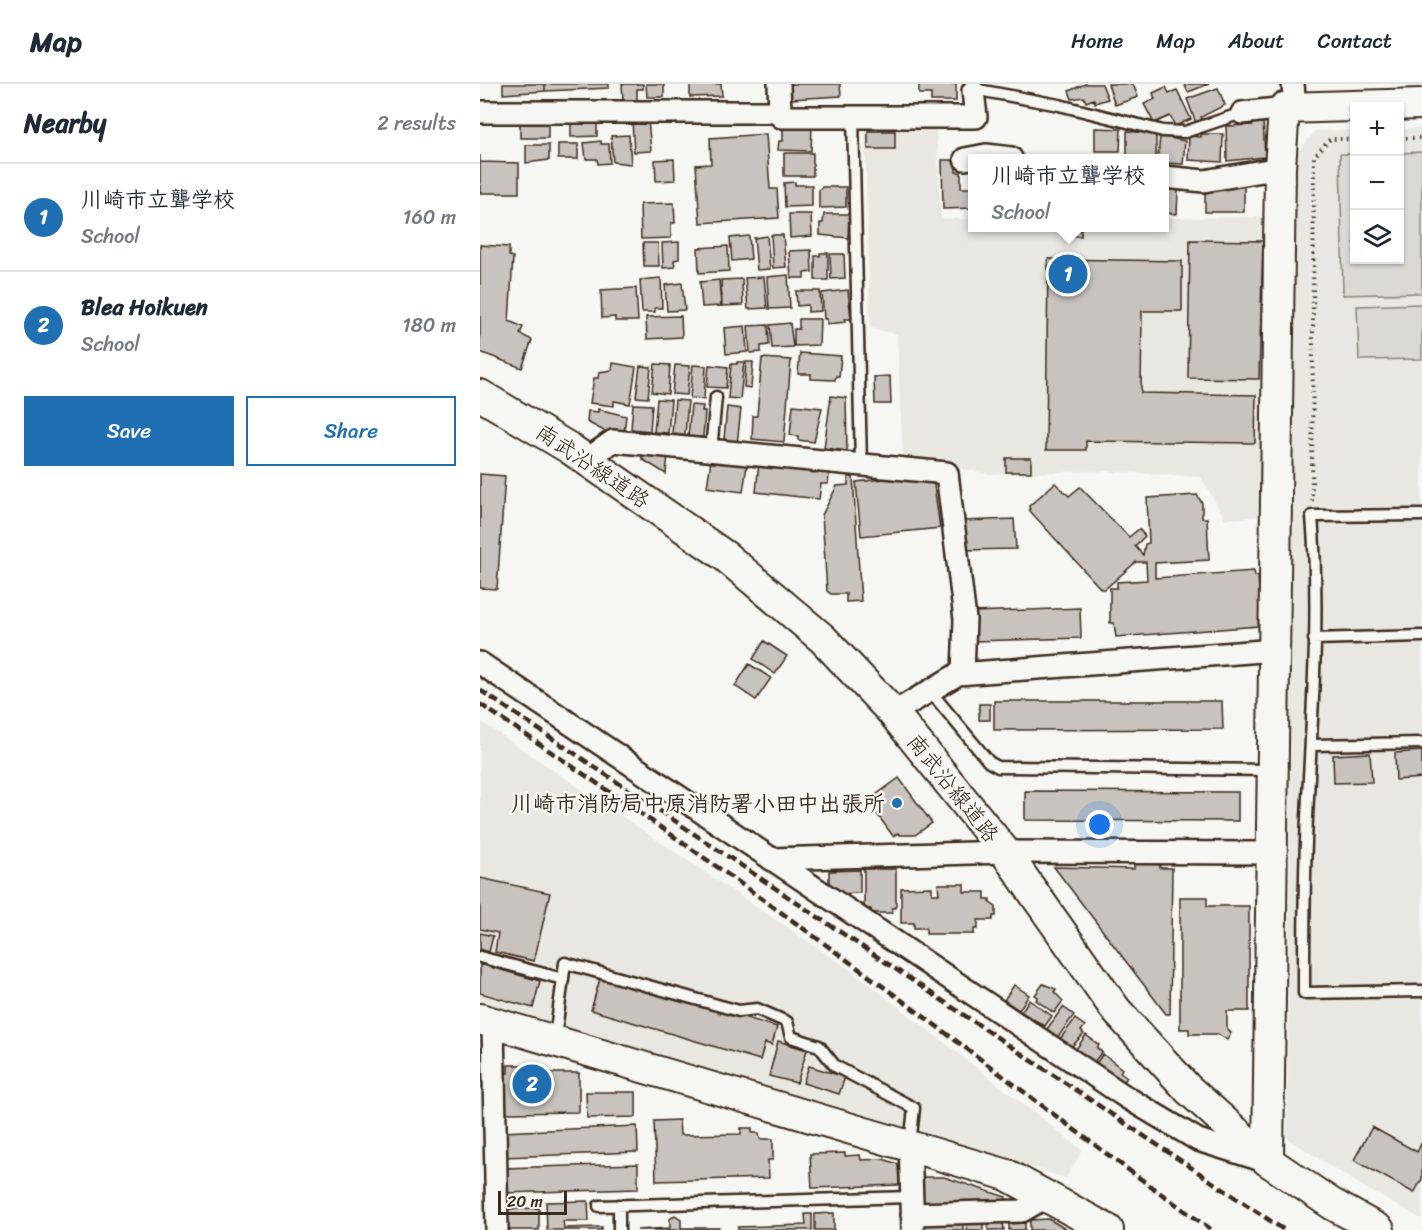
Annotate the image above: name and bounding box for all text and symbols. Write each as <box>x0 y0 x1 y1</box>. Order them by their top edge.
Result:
text: Map <box>30 17 82 66</box>
text: Home <box>1071 22 1123 60</box>
text: Map <box>1156 22 1195 60</box>
text: About <box>1228 22 1285 60</box>
text: Contact <box>1318 22 1392 60</box>
text: Nearby <box>24 100 106 146</box>
map controls <box>1350 102 1404 264</box>
button: + <box>1350 102 1404 156</box>
text: 2 results <box>377 106 456 141</box>
popup <box>968 154 1169 232</box>
text: 川崎市立聾学校 <box>991 156 1146 195</box>
button: − <box>1350 156 1404 210</box>
text: 川崎市立聾学校 <box>81 180 235 219</box>
text: School <box>991 195 1051 230</box>
text: 1 <box>39 200 48 235</box>
text: 160 m <box>403 200 456 235</box>
button: layers <box>1350 210 1404 264</box>
text: School <box>81 219 140 254</box>
pin: 1 <box>1048 252 1088 297</box>
text: Blea Hoikuen <box>81 288 208 327</box>
text: 2 <box>38 308 49 343</box>
text: 180 m <box>402 308 456 343</box>
text: School <box>81 327 140 362</box>
button: Save <box>24 396 234 466</box>
button: Share <box>246 396 456 466</box>
street label: 南武沿線道路 <box>527 413 659 519</box>
street label: 南武沿線道路 <box>896 724 1010 852</box>
place label: 川崎市消防局中原消防署小田中出張所 <box>511 784 885 823</box>
marker: 川崎市消防局中原消防署小田中出張所 <box>890 796 904 810</box>
your location <box>1085 810 1114 839</box>
pin: 2 <box>512 1062 552 1106</box>
text: 20 m <box>507 1187 543 1216</box>
scale bar <box>498 1188 567 1216</box>

